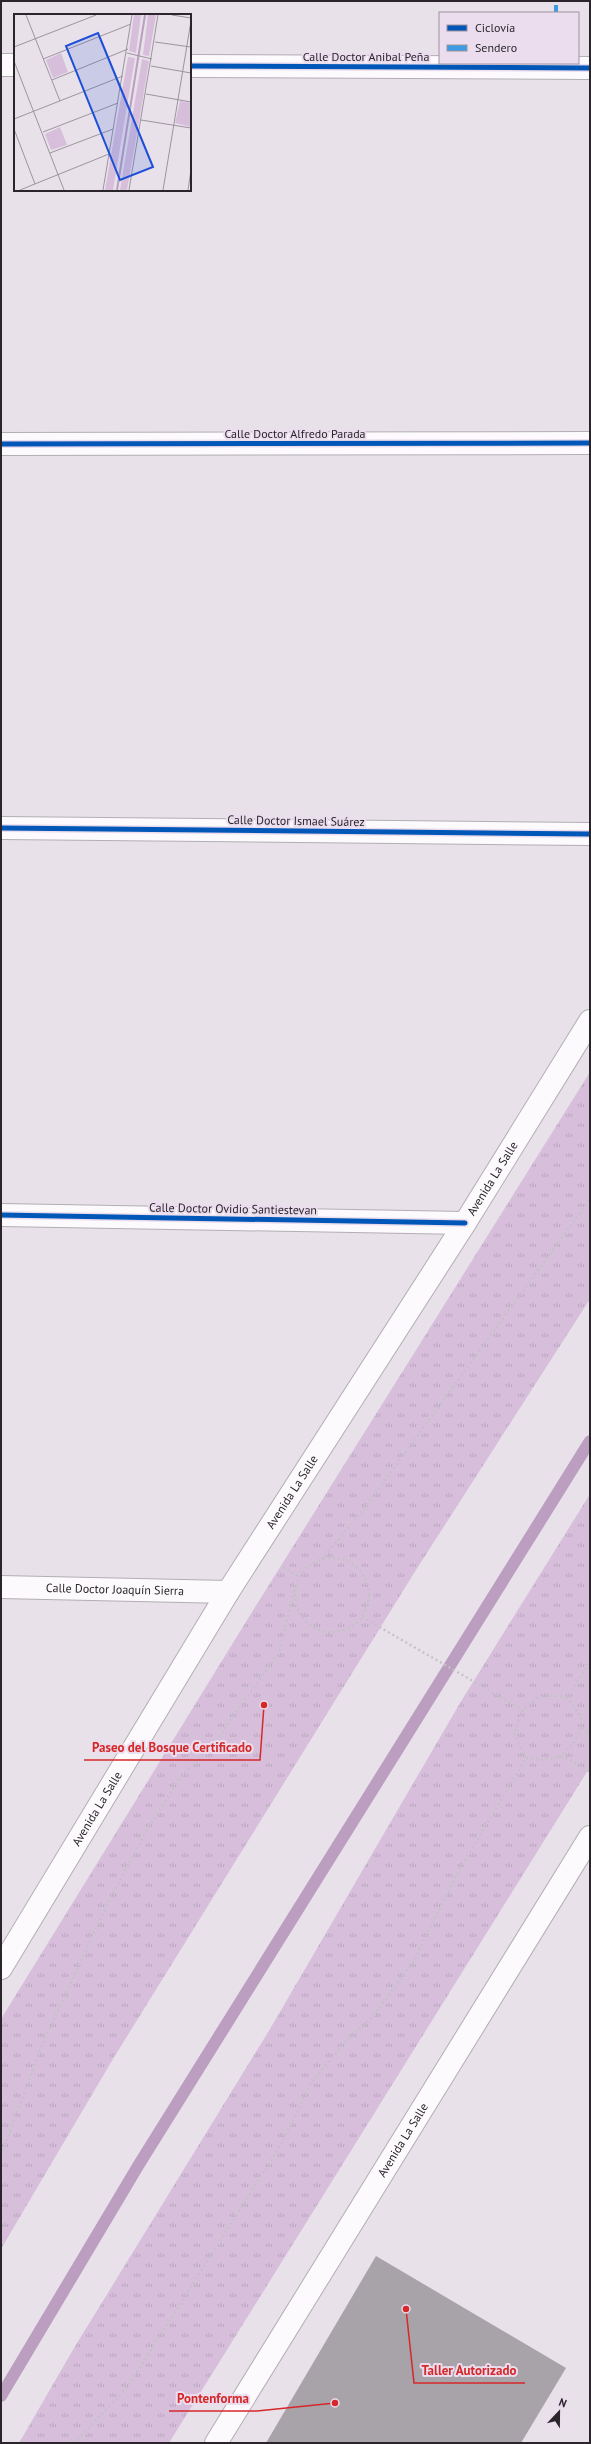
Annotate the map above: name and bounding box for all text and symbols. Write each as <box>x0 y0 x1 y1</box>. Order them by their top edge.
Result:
legend <box>439 12 579 64</box>
inset map <box>14 14 191 191</box>
text: Ciclovía <box>475 20 515 35</box>
text: Sendero <box>475 40 517 55</box>
street label: Calle Doctor Anibal Peña <box>303 49 429 64</box>
street label: Calle Doctor Alfredo Parada <box>224 426 366 441</box>
street label: Calle Doctor Ismael Suárez <box>227 812 365 829</box>
street label: Avenida La Salle <box>463 1138 521 1218</box>
street label: Calle Doctor Ovidio Santiestevan <box>149 1200 317 1217</box>
street label: Avenida La Salle <box>263 1452 321 1531</box>
street label: Calle Doctor Joaquín Sierra <box>46 1580 184 1598</box>
callout: Paseo del Bosque Certificado <box>84 1735 260 1760</box>
text: Paseo del Bosque Certificado <box>92 1739 252 1756</box>
street label: Avenida La Salle <box>68 1768 125 1849</box>
street label: Avenida La Salle <box>374 2100 431 2180</box>
callout: Taller Autorizado <box>414 2358 525 2383</box>
text: Taller Autorizado <box>422 2362 516 2379</box>
callout: Pontenforma <box>169 2386 257 2411</box>
text: Pontenforma <box>177 2390 249 2407</box>
north arrow <box>539 2392 579 2432</box>
text: N <box>557 2395 569 2411</box>

